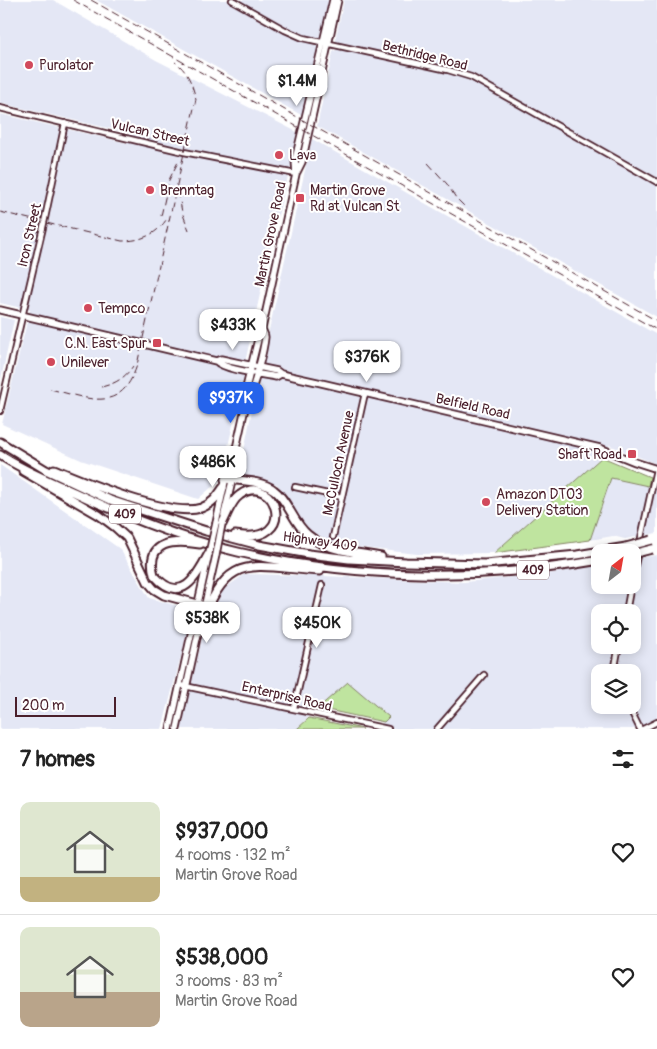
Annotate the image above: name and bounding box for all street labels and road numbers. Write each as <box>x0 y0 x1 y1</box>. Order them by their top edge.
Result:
street label: Bethridge Road <box>380 37 469 74</box>
street label: Vulcan Street <box>109 115 192 150</box>
street label: Martin Grove Road <box>251 180 290 288</box>
street label: Iron Street <box>14 201 45 269</box>
street label: Belfield Road <box>434 390 512 423</box>
street label: McCulloch Avenue <box>319 409 358 517</box>
road number: 409 <box>109 504 141 524</box>
street label: Highway 409 <box>282 528 358 555</box>
road number: 409 <box>517 560 549 580</box>
street label: Enterprise Road <box>240 678 334 715</box>

